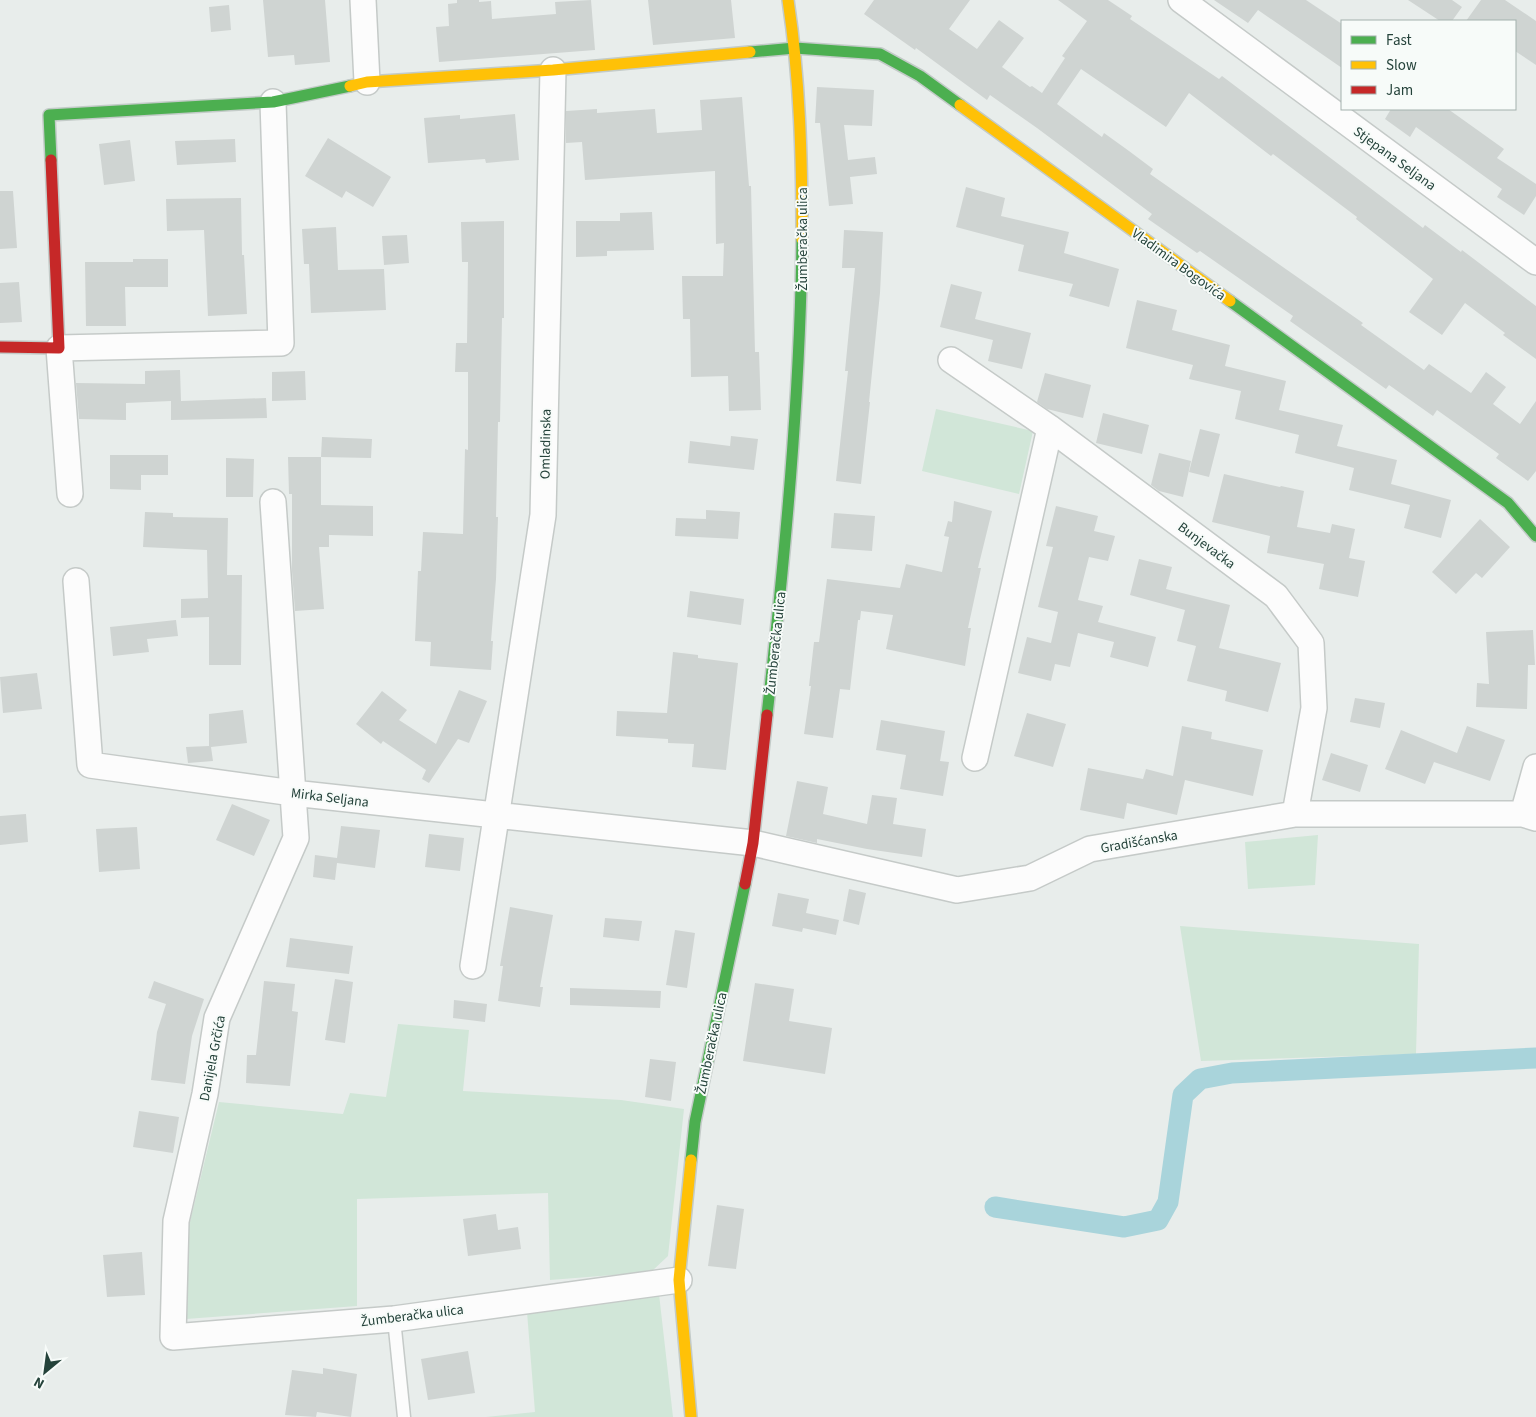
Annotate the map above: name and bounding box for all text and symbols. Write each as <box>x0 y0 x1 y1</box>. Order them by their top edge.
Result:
legend <box>1341 20 1516 110</box>
text: Fast <box>1386 30 1412 51</box>
text: Slow <box>1386 55 1417 76</box>
text: Jam <box>1386 80 1413 101</box>
street label: Stjepana Seljana <box>1349 122 1440 196</box>
street label: Žumberačka ulica <box>793 187 813 291</box>
street label: Vladimira Bogovića <box>1127 224 1230 306</box>
street label: Omladinska <box>535 409 557 479</box>
street label: Bunjevačka <box>1173 517 1239 574</box>
street label: Žumberačka ulica <box>761 590 791 696</box>
street label: Mirka Seljana <box>290 783 370 813</box>
street label: Gradišćanska <box>1099 825 1179 859</box>
street label: Žumberačka ulica <box>691 990 733 1096</box>
street label: Danijela Grčića <box>195 1014 231 1103</box>
street label: Žumberačka ulica <box>359 1300 465 1332</box>
north arrow <box>20 1347 70 1397</box>
text: N <box>30 1371 48 1393</box>

